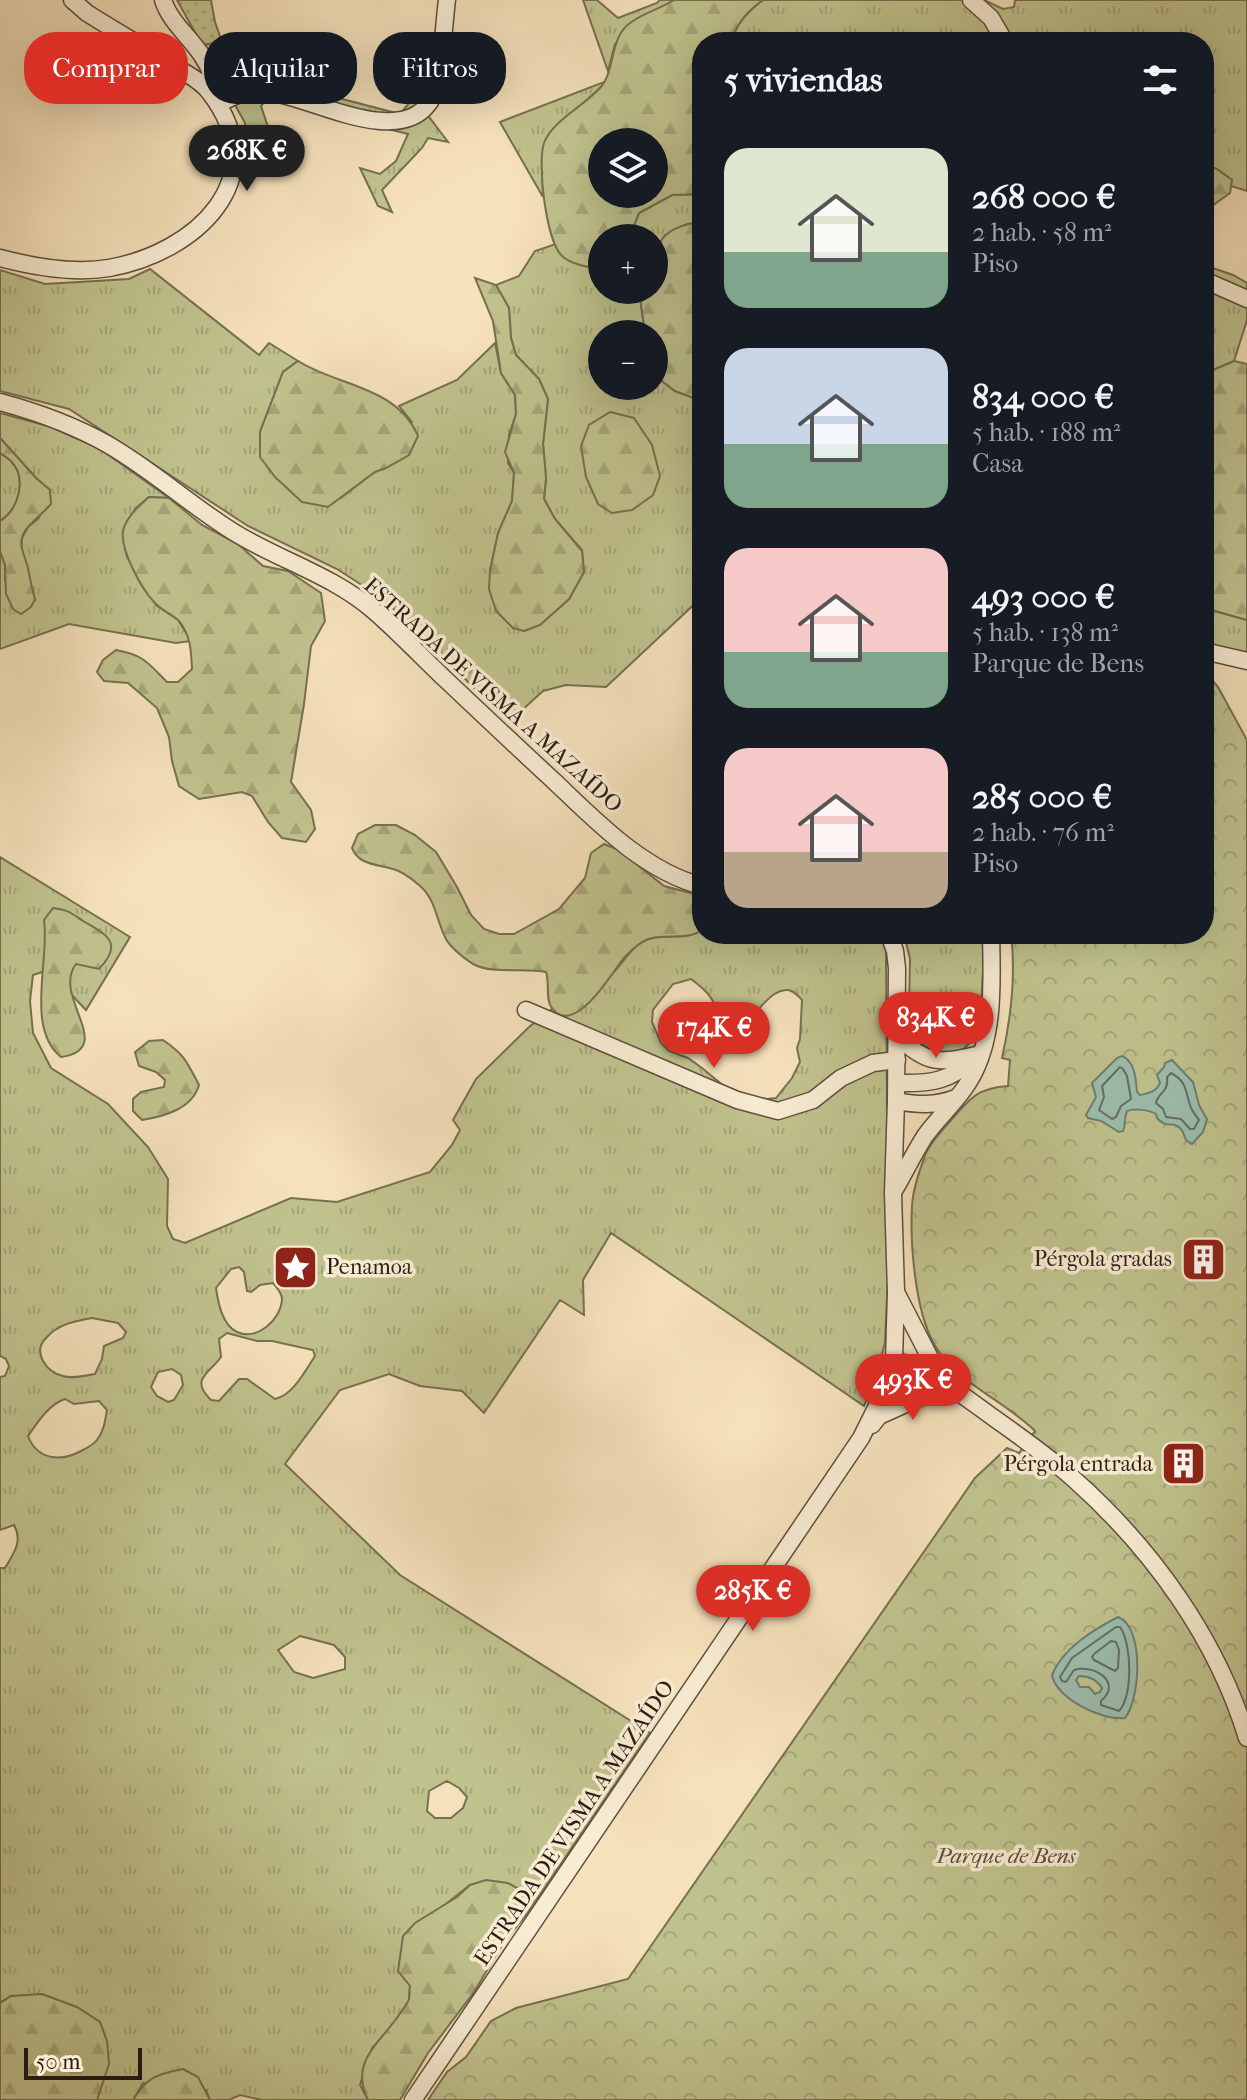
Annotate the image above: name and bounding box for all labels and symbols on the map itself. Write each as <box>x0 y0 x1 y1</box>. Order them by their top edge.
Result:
pin: 268K € <box>182 125 312 193</box>
street label: ESTRADA DE VISMA A MAZAÍDO <box>359 571 628 818</box>
pin: 834K € <box>871 992 1001 1060</box>
pin: 174K € <box>649 1002 779 1070</box>
building icon: Pérgola gradas <box>1179 1235 1227 1283</box>
place icon: Penamoa <box>271 1243 319 1291</box>
place label: Pérgola gradas <box>1034 1246 1172 1272</box>
place label: Penamoa <box>326 1254 413 1280</box>
pin: 493K € <box>848 1354 978 1422</box>
building icon: Pérgola entrada <box>1160 1440 1208 1488</box>
place label: Pérgola entrada <box>1003 1451 1154 1477</box>
pin: 285K € <box>688 1565 818 1633</box>
street label: ESTRADA DE VISMA A MAZAÍDO <box>468 1675 679 1971</box>
park label: Parque de Bens <box>936 1843 1077 1869</box>
scale bar <box>24 2044 142 2080</box>

